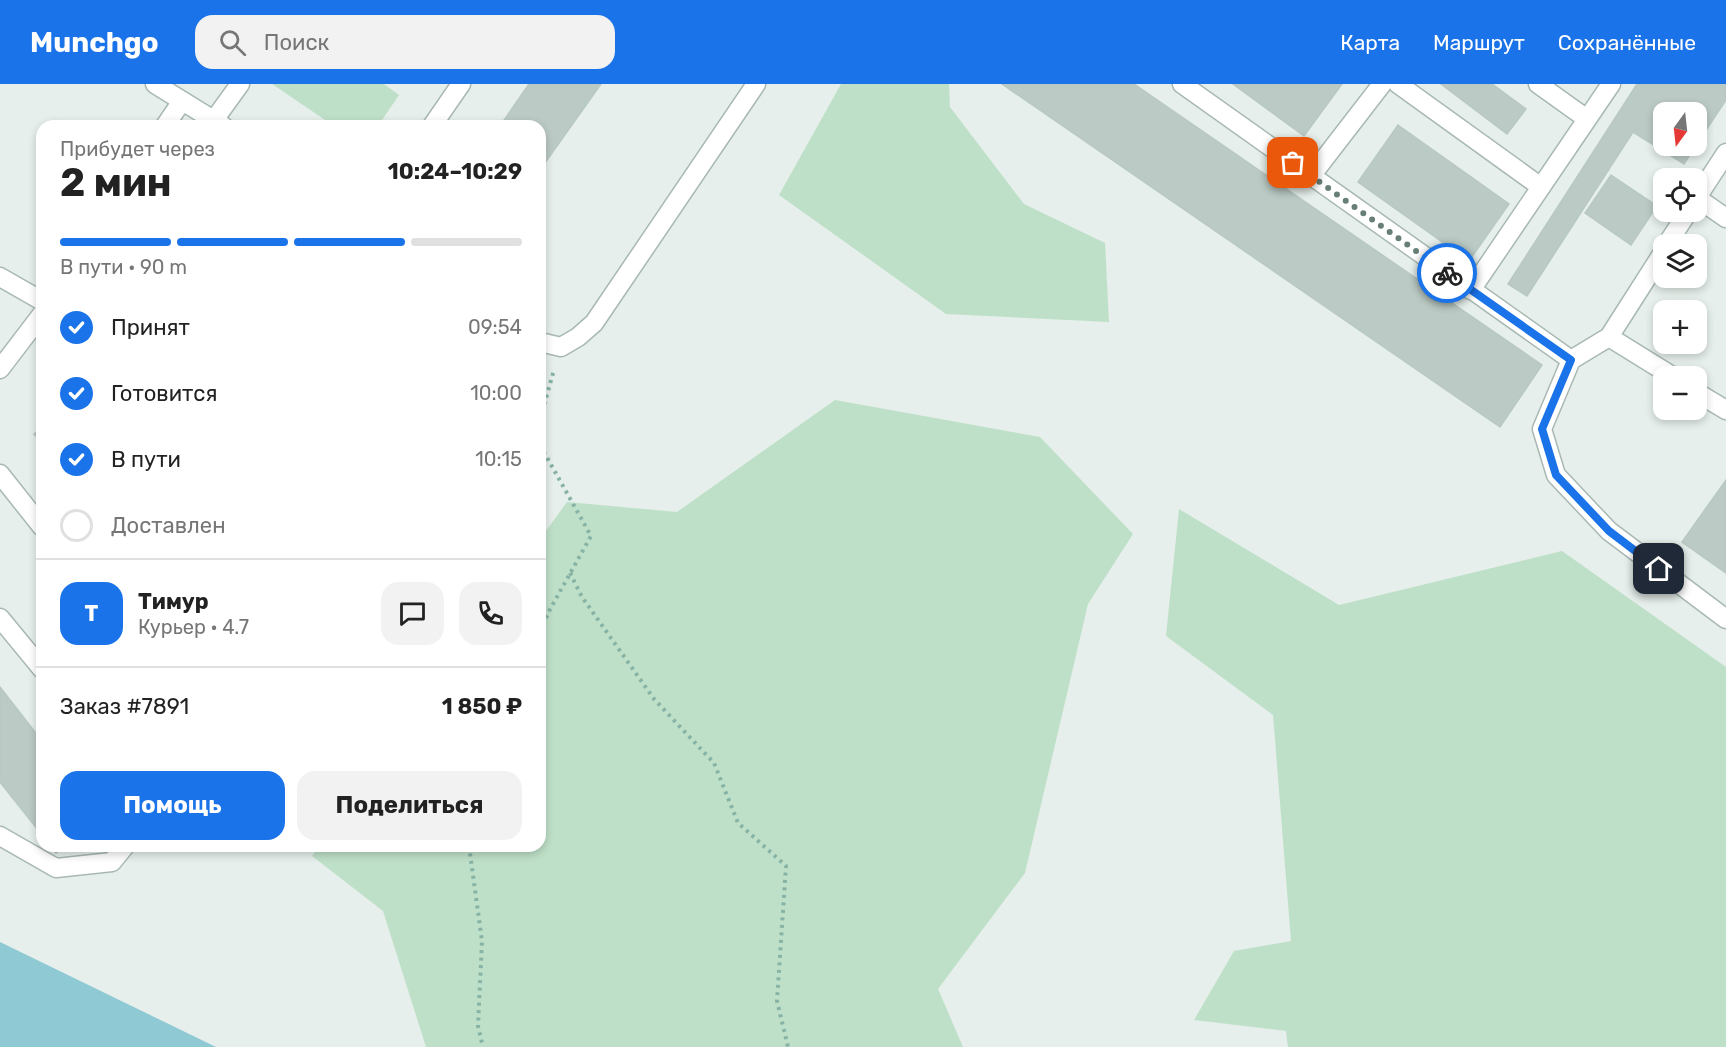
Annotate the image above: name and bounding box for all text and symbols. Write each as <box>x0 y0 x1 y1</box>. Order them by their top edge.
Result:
search box <box>195 15 615 69</box>
text: Munchgo <box>30 26 159 59</box>
icon: search <box>216 26 249 59</box>
text: Поиск <box>264 29 329 56</box>
text: Карта <box>1340 30 1400 55</box>
text: Маршрут <box>1433 30 1525 55</box>
text: Сохранённые <box>1558 30 1696 55</box>
north arrow <box>1653 102 1707 156</box>
map controls <box>1653 102 1707 420</box>
text: Прибудет через <box>60 137 215 161</box>
pin <box>1267 137 1318 188</box>
icon: bag <box>1276 146 1309 179</box>
text: 10:24–10:29 <box>388 158 522 185</box>
text: 2 мин <box>60 160 172 206</box>
button: locate <box>1653 168 1707 222</box>
button: layers <box>1653 234 1707 288</box>
courier <box>1417 243 1477 303</box>
text: В пути · 90 m <box>60 255 187 279</box>
icon: bike <box>1431 257 1464 290</box>
button: + <box>1653 300 1707 354</box>
icon: check <box>60 311 93 344</box>
text: Принят <box>111 314 190 341</box>
text: 09:54 <box>468 315 522 339</box>
button: − <box>1653 366 1707 420</box>
icon: check <box>60 377 93 410</box>
text: Готовится <box>111 380 217 407</box>
text: 10:00 <box>470 381 522 405</box>
icon: check <box>60 443 93 476</box>
text: В пути <box>111 446 181 473</box>
text: 10:15 <box>475 447 522 471</box>
text: Доставлен <box>111 512 226 539</box>
pin <box>1633 543 1684 594</box>
icon: home <box>1642 552 1675 585</box>
button: chat <box>381 582 444 645</box>
button: phone <box>459 582 522 645</box>
text: Тимур <box>138 588 209 615</box>
text: Т <box>85 600 98 627</box>
text: Курьер · 4.7 <box>138 615 249 639</box>
text: Заказ #7891 <box>60 693 189 720</box>
text: 1 850 ₽ <box>442 693 522 720</box>
button: Помощь <box>60 771 285 840</box>
button: Поделиться <box>297 771 522 840</box>

